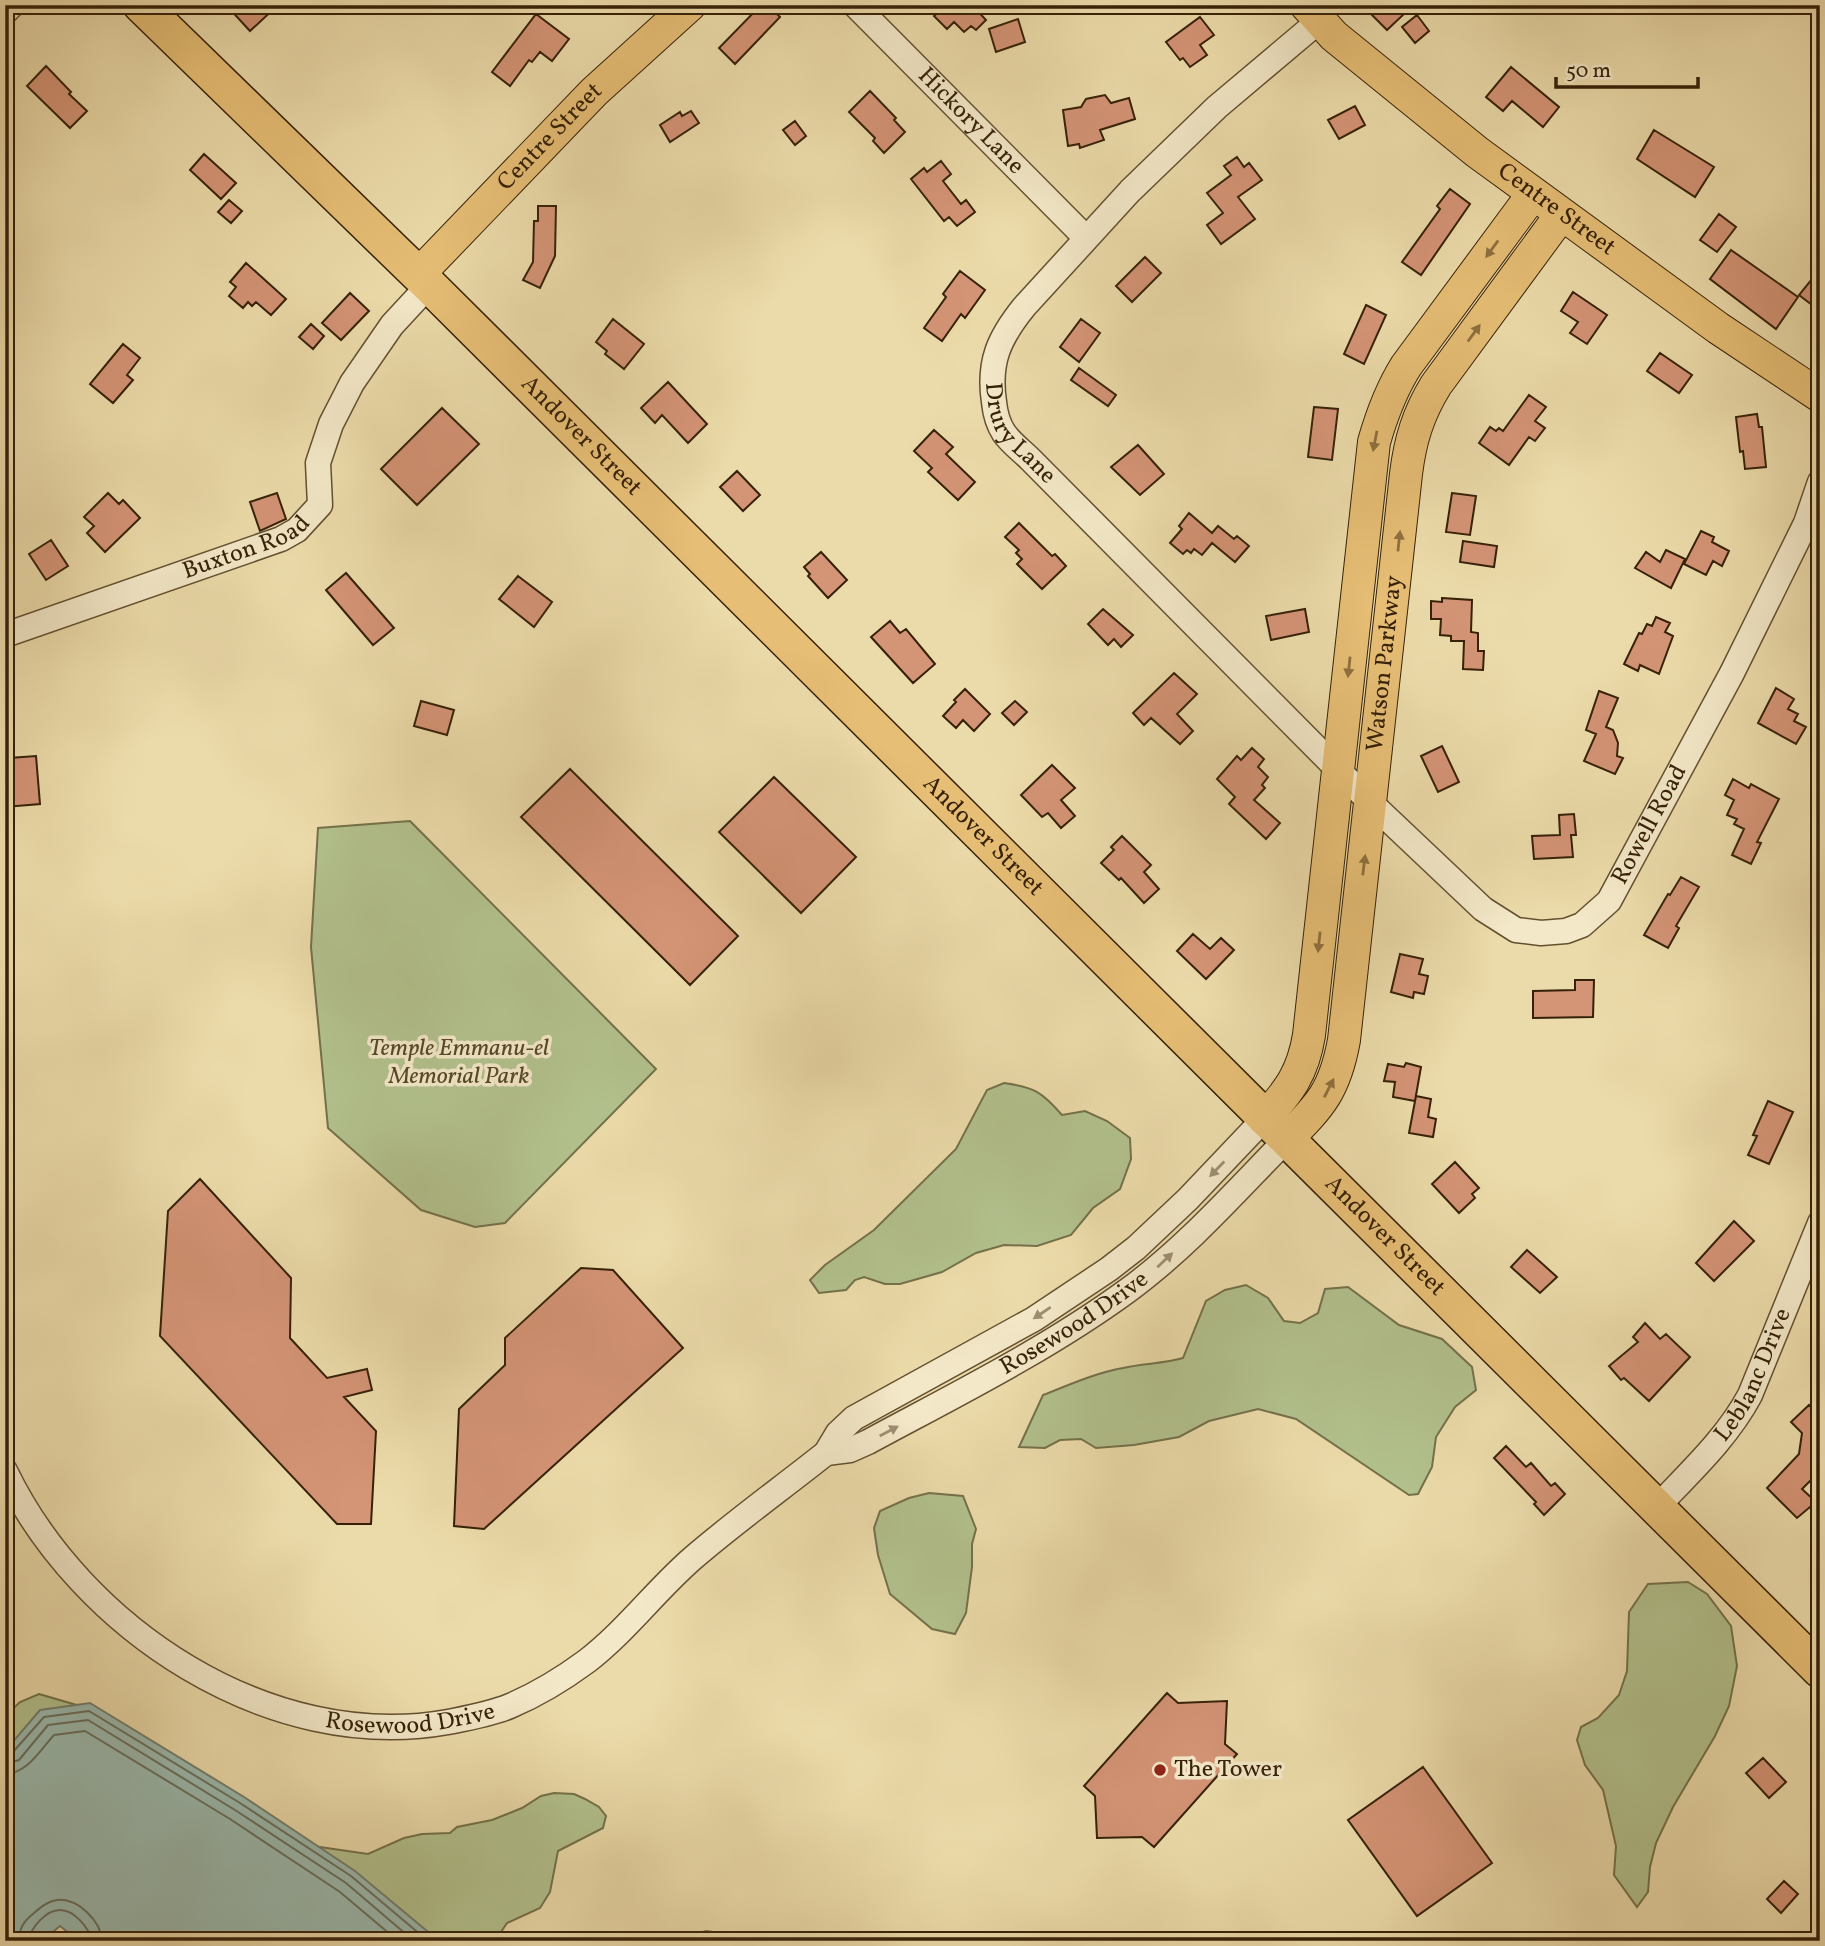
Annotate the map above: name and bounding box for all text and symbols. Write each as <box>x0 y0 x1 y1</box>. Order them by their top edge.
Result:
scale bar <box>1556 46 1697 90</box>
text: 50 m <box>1566 57 1611 86</box>
street label: Hickory Lane <box>909 60 1032 183</box>
street label: Centre Street <box>490 75 610 199</box>
street label: Centre Street <box>1490 155 1622 265</box>
one-way arrow <box>1486 240 1500 258</box>
one-way arrow <box>1467 324 1482 342</box>
street label: Andover Street <box>513 368 649 504</box>
street label: Drury Lane <box>975 381 1063 492</box>
one-way arrow <box>1370 430 1381 452</box>
street label: Buxton Road <box>178 508 319 589</box>
one-way arrow <box>1393 530 1404 552</box>
street label: Watson Parkway <box>1359 574 1412 753</box>
one-way arrow <box>1343 656 1354 678</box>
street label: Rowell Road <box>1604 759 1696 891</box>
street label: Andover Street <box>914 768 1051 904</box>
one-way arrow <box>1358 853 1369 875</box>
one-way arrow <box>1313 931 1324 953</box>
park label: Temple Emmanu-el Memorial Park <box>369 1032 549 1094</box>
one-way arrow <box>1324 1078 1335 1098</box>
one-way arrow <box>1210 1160 1226 1177</box>
street label: Andover Street <box>1316 1168 1453 1304</box>
one-way arrow <box>1156 1252 1173 1268</box>
street label: Rosewood Drive <box>994 1263 1156 1384</box>
street label: Leblanc Drive <box>1707 1303 1800 1450</box>
one-way arrow <box>1033 1306 1052 1319</box>
one-way arrow <box>879 1425 899 1436</box>
street label: Rosewood Drive <box>323 1695 499 1744</box>
place label: The Tower <box>1174 1753 1282 1787</box>
marker: The Tower <box>1152 1762 1168 1778</box>

